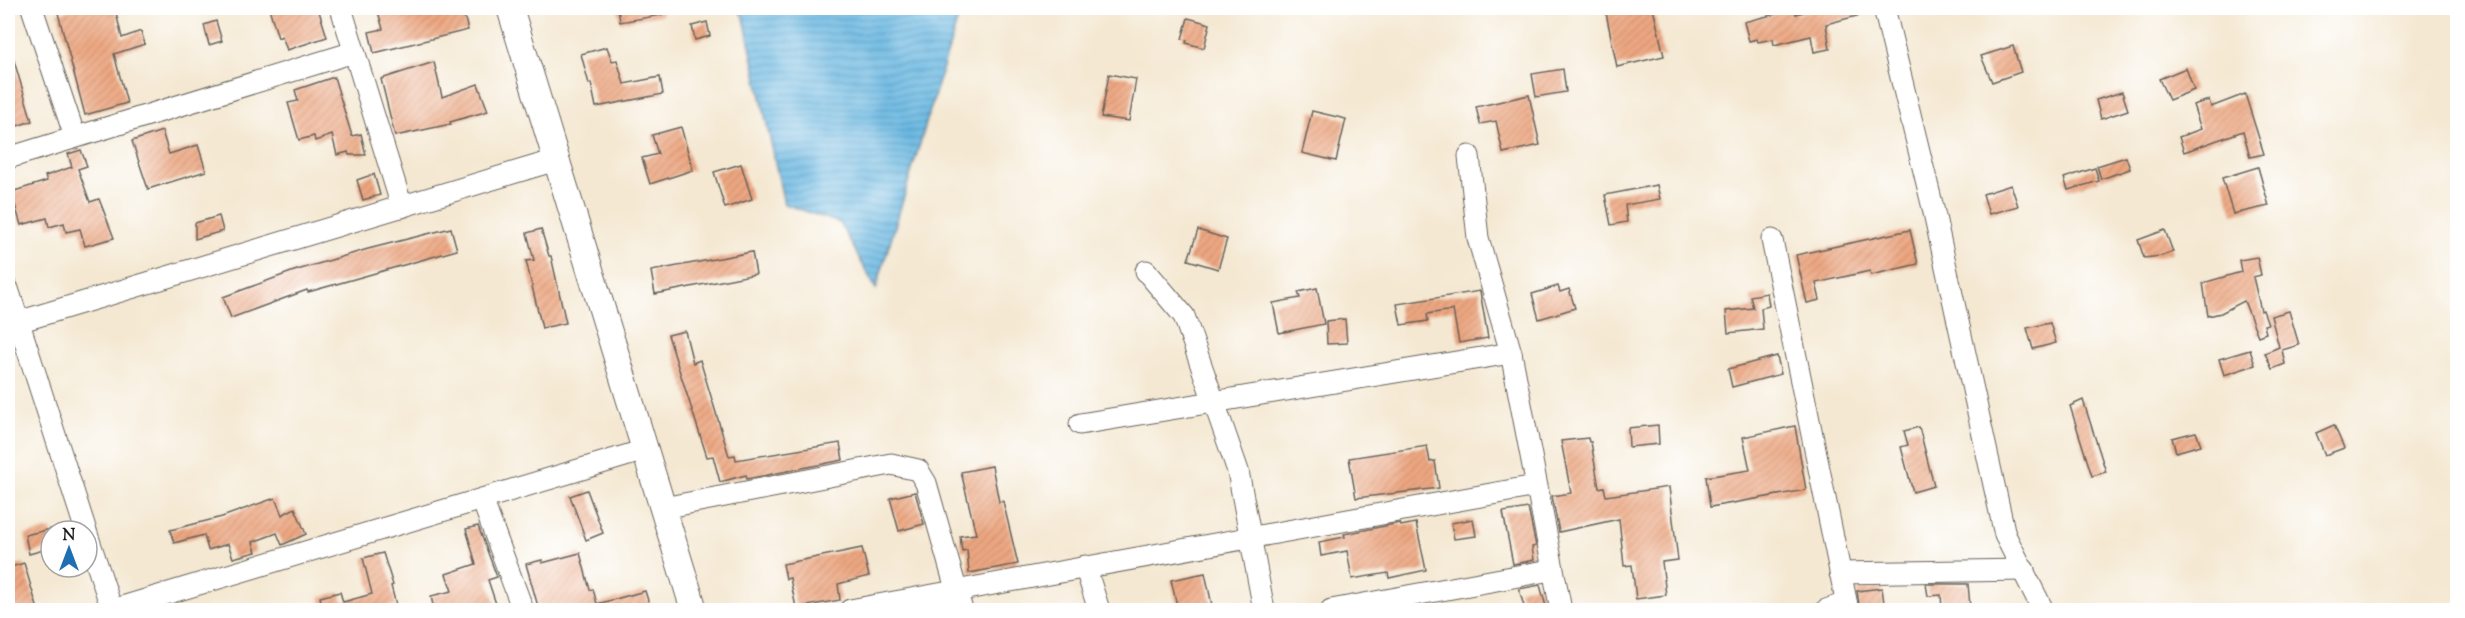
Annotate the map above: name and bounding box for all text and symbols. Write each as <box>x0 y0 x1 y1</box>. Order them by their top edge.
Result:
north arrow <box>39 519 99 579</box>
text: N <box>63 525 76 548</box>

